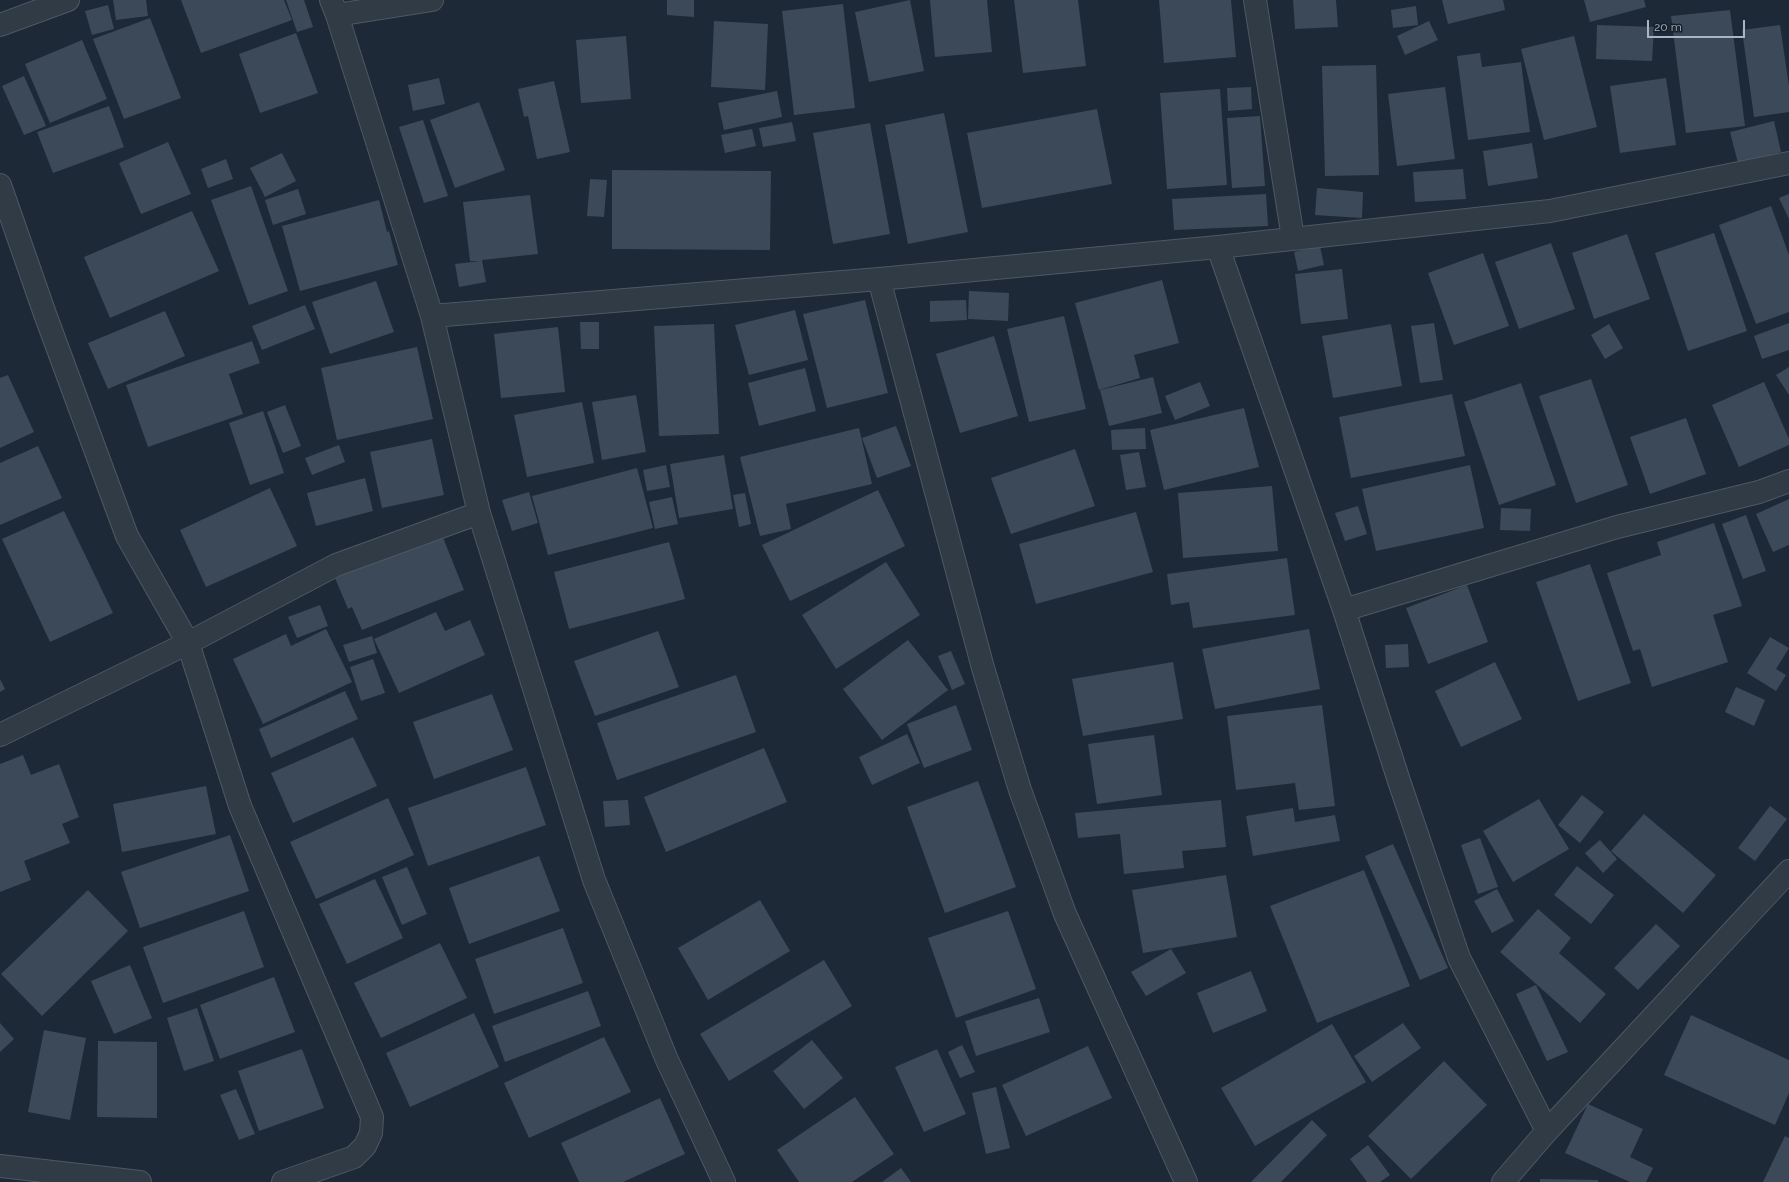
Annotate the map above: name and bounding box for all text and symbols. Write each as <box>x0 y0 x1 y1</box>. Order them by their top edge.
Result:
scale bar <box>1649 12 1747 38</box>
text: 20 m <box>1654 20 1682 34</box>

